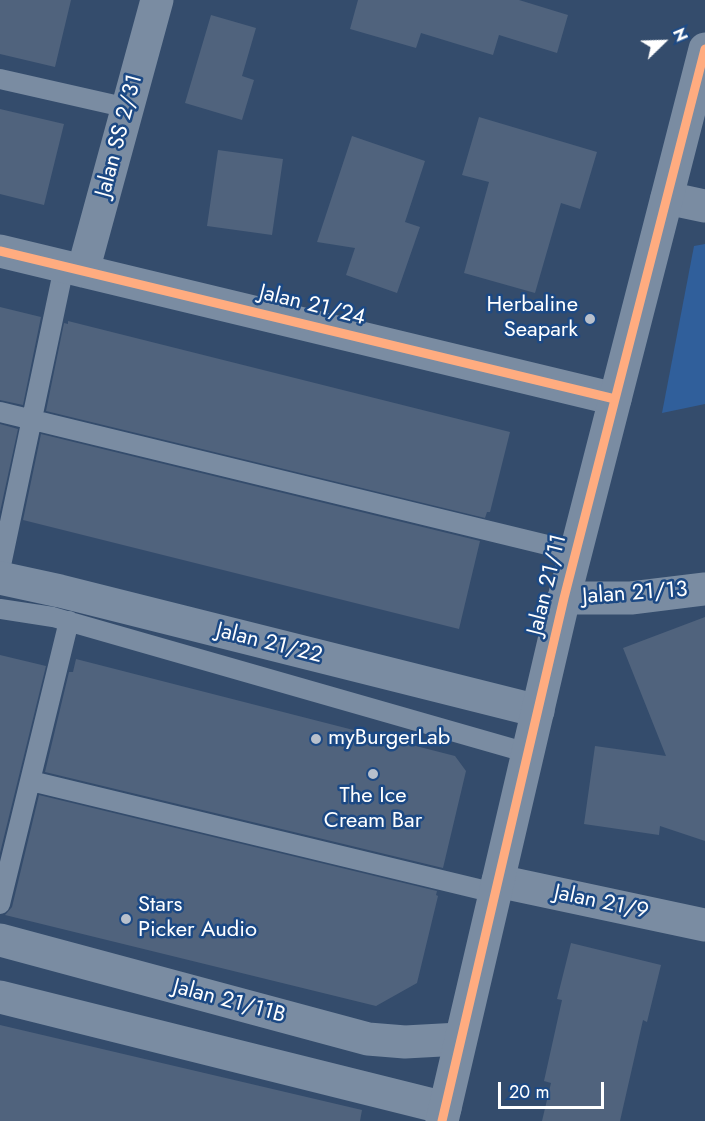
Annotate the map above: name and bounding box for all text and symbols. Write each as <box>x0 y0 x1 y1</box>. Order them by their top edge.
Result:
north arrow <box>633 12 693 72</box>
text: N <box>667 24 693 45</box>
street label: Jalan SS 2/31 <box>91 72 149 200</box>
street label: Jalan 21/24 <box>256 280 368 332</box>
place label: Herbaline Seapark <box>487 293 578 344</box>
marker: Herbaline Seapark <box>583 312 597 326</box>
street label: Jalan 21/11 <box>523 532 573 638</box>
street label: Jalan 21/13 <box>582 577 688 611</box>
street label: Jalan 21/22 <box>213 618 325 670</box>
place label: myBurgerLab <box>328 726 450 752</box>
marker: myBurgerLab <box>309 732 323 746</box>
marker: The Ice Cream Bar <box>366 767 380 781</box>
place label: The Ice Cream Bar <box>324 784 422 836</box>
street label: Jalan 21/9 <box>551 880 651 926</box>
place label: Stars Picker Audio <box>138 893 257 944</box>
marker: Stars Picker Audio <box>119 912 133 926</box>
street label: Jalan 21/11B <box>170 974 288 1030</box>
scale bar <box>501 1070 608 1108</box>
text: 20 m <box>509 1079 549 1105</box>

